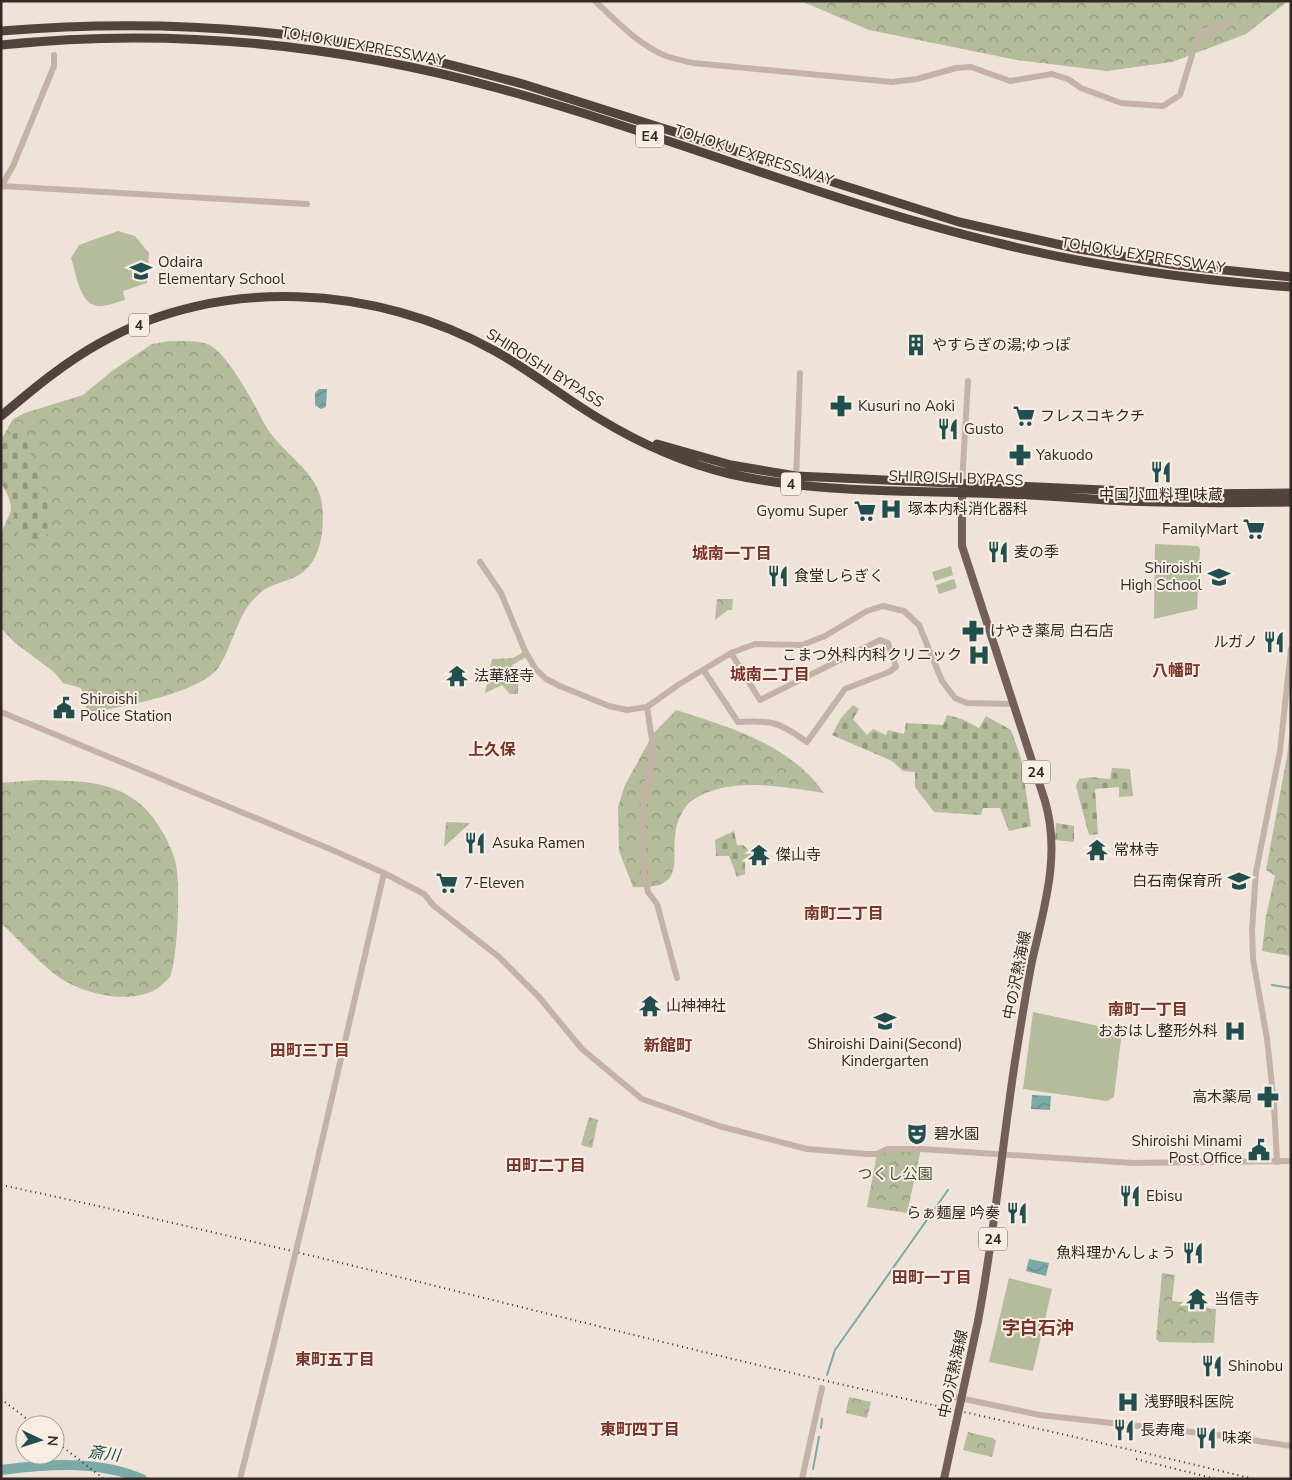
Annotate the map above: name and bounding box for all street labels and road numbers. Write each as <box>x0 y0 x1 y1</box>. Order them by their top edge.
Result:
street label: TOHOKU EXPRESSWAY <box>279 22 448 70</box>
street label: TOHOKU EXPRESSWAY <box>672 120 837 191</box>
road number: E4 <box>636 124 664 148</box>
street label: TOHOKU EXPRESSWAY <box>1059 232 1228 278</box>
road number: 4 <box>129 314 149 336</box>
street label: SHIROISHI BYPASS <box>482 324 608 412</box>
street label: SHIROISHI BYPASS <box>888 466 1024 490</box>
road number: 4 <box>781 472 801 496</box>
road number: 24 <box>1022 760 1050 784</box>
street label: 中の沢熱海線 <box>999 929 1035 1021</box>
road number: 24 <box>979 1228 1007 1250</box>
street label: 中の沢熱海線 <box>934 1328 972 1420</box>

